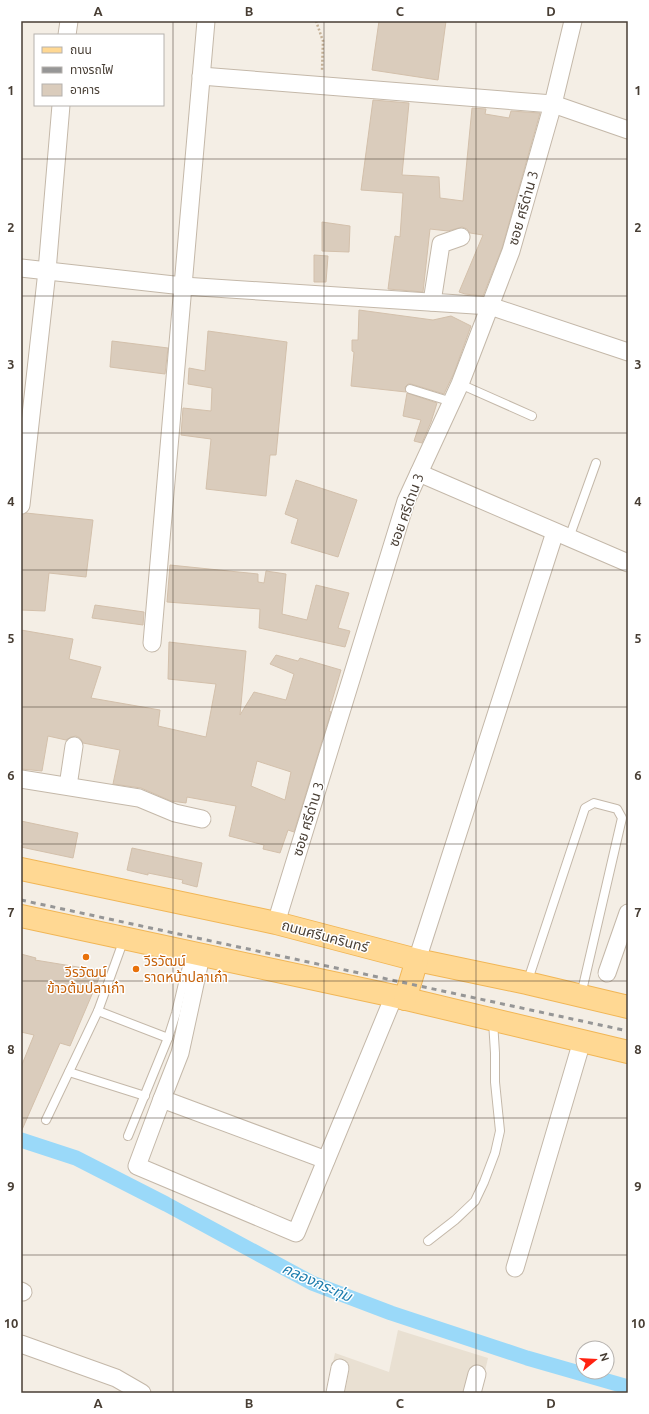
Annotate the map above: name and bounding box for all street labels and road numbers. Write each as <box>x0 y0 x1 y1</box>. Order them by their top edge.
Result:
street label: ซอย ศรีด่าน 3 <box>505 169 541 247</box>
street label: ซอย ศรีด่าน 3 <box>385 471 427 549</box>
street label: ซอย ศรีด่าน 3 <box>289 780 327 858</box>
street label: ถนนศรีนครินทร์ <box>280 917 371 955</box>

